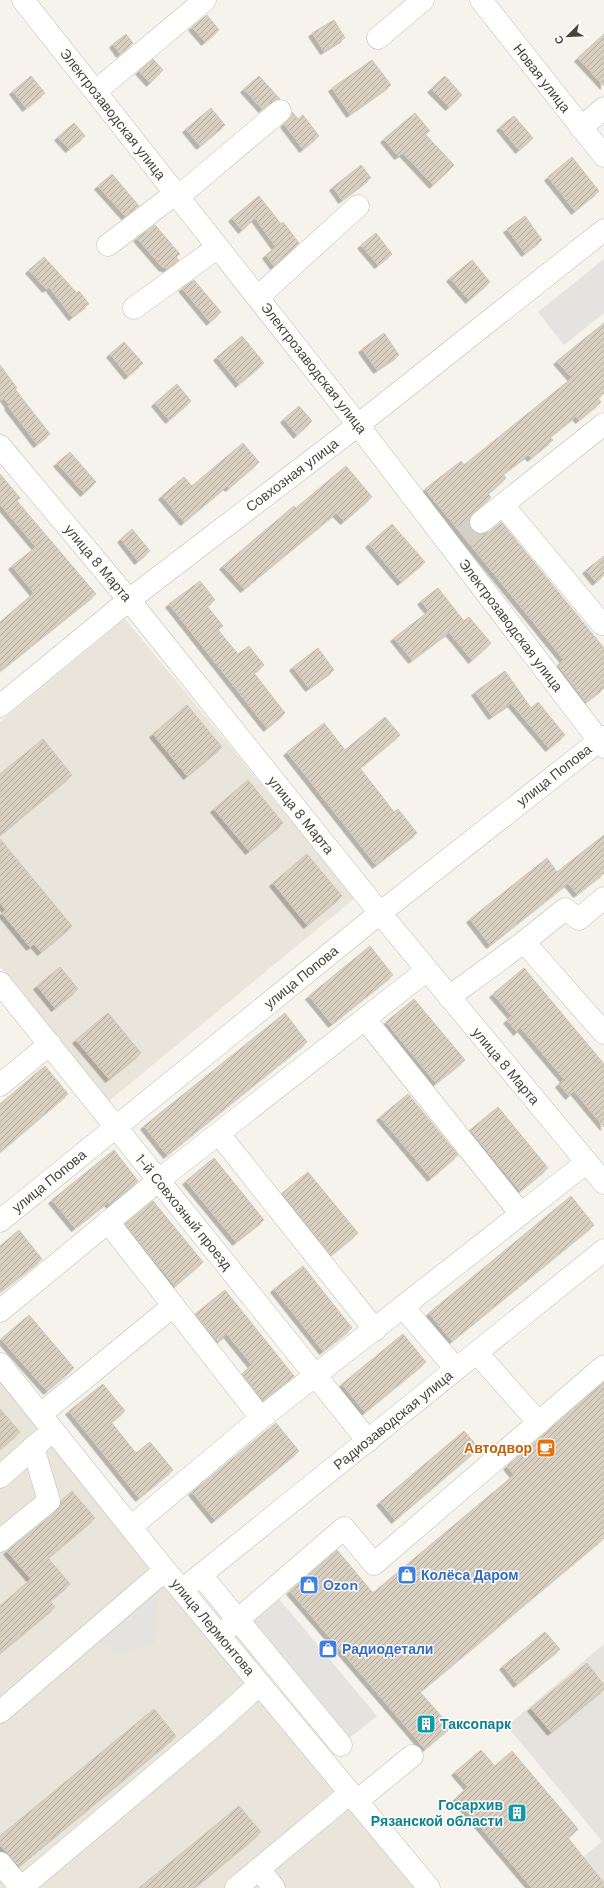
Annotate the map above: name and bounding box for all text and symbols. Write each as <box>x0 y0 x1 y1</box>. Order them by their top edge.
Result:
north arrow <box>548 16 588 56</box>
text: С <box>551 34 567 47</box>
street label: Новая улица <box>509 40 575 116</box>
street label: Электрозаводская улица <box>56 45 170 183</box>
street label: Электрозаводская улица <box>257 299 371 437</box>
street label: Совхозная улица <box>242 434 342 516</box>
street label: улица 8 Марта <box>60 521 136 606</box>
street label: Электрозаводская улица <box>455 555 567 695</box>
street label: улица Попова <box>513 740 595 810</box>
street label: улица 8 Марта <box>264 772 338 858</box>
street label: улица Попова <box>260 941 342 1012</box>
street label: улица 8 Марта <box>468 1024 544 1109</box>
street label: улица Попова <box>8 1145 90 1216</box>
street label: 1-й Совхозный проезд <box>132 1150 236 1274</box>
street label: Радиозаводская улица <box>330 1366 457 1474</box>
cafe icon: Автодвор <box>535 1437 557 1459</box>
place label: Автодвор <box>464 1439 532 1457</box>
shop icon: Колёса Даром <box>396 1564 418 1586</box>
place label: Колёса Даром <box>421 1566 519 1584</box>
shop icon: Ozon <box>298 1574 320 1596</box>
street label: улица Лермонтова <box>167 1575 259 1679</box>
place label: Ozon <box>323 1576 358 1594</box>
shop icon: Радиодетали <box>317 1638 339 1660</box>
place label: Радиодетали <box>342 1640 433 1658</box>
building icon: Таксопарк <box>415 1713 437 1735</box>
place label: Таксопарк <box>440 1715 512 1733</box>
place label: Госархив Рязанской области <box>371 1796 503 1830</box>
building icon: Госархив Рязанской области <box>506 1802 528 1824</box>

